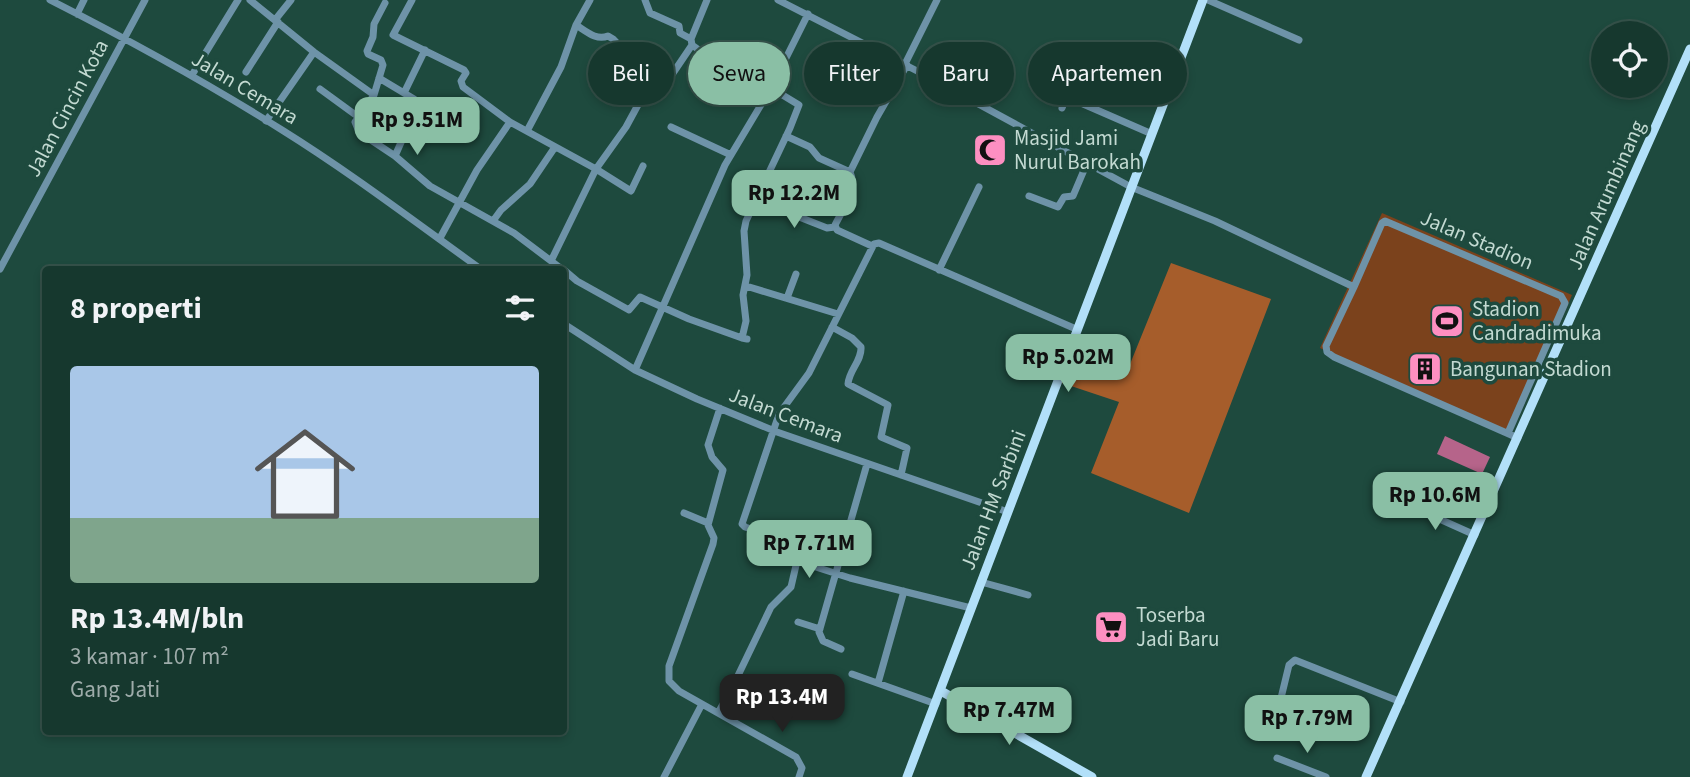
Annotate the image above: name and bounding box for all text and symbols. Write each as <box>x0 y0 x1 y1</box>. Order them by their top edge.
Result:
map controls <box>1591 21 1668 98</box>
button: locate <box>1591 21 1668 98</box>
street label: Jalan Cincin Kota <box>18 34 116 182</box>
chip: Beli <box>588 42 674 105</box>
chip: Sewa <box>688 42 790 105</box>
chip: Filter <box>804 42 904 105</box>
chip: Baru <box>918 42 1014 105</box>
chip: Apartemen <box>1028 42 1187 105</box>
street label: Jalan Cemara <box>186 44 304 132</box>
pin: Rp 9.51M <box>345 97 489 157</box>
text: Rp 9.51M <box>371 103 463 136</box>
street label: Jalan Arumbinang <box>1560 115 1653 275</box>
place label: Masjid Jami Nurul Barokah <box>1014 123 1141 177</box>
mosque icon: Masjid Jami Nurul Barokah <box>971 131 1009 169</box>
pin: Rp 12.2M <box>722 170 866 230</box>
text: Rp 12.2M <box>748 176 840 209</box>
street label: Jalan Stadion <box>1416 203 1538 277</box>
text: 8 properti <box>70 287 202 330</box>
icon: filters <box>501 289 539 327</box>
place label: Stadion Candradimuka <box>1472 294 1602 348</box>
sports icon: Stadion Candradimuka <box>1428 302 1466 340</box>
pin: Rp 5.02M <box>996 334 1140 394</box>
text: Rp 5.02M <box>1022 340 1114 373</box>
building icon: Bangunan Stadion <box>1406 350 1444 388</box>
place label: Bangunan Stadion <box>1450 354 1612 384</box>
street label: Jalan Cemara <box>725 379 847 451</box>
icon: home <box>242 411 368 537</box>
street label: Jalan HM Sarbini <box>952 426 1034 574</box>
pin: Rp 10.6M <box>1363 472 1507 532</box>
text: Rp 10.6M <box>1389 478 1481 511</box>
pin: Rp 7.71M <box>737 520 881 580</box>
text: Rp 7.71M <box>763 526 855 559</box>
text: Rp 13.4M/bln <box>70 597 244 640</box>
place label: Toserba Jadi Baru <box>1136 600 1219 654</box>
supermarket icon: Toserba Jadi Baru <box>1092 608 1130 646</box>
text: 3 kamar · 107 m² <box>70 640 229 673</box>
text: Gang Jati <box>70 673 160 706</box>
pin: Rp 13.4M <box>710 674 854 734</box>
text: Rp 13.4M <box>736 680 828 713</box>
pin: Rp 7.47M <box>937 688 1081 747</box>
text: Rp 7.47M <box>963 693 1055 726</box>
pin: Rp 7.79M <box>1235 696 1379 755</box>
text: Rp 7.79M <box>1261 701 1353 734</box>

